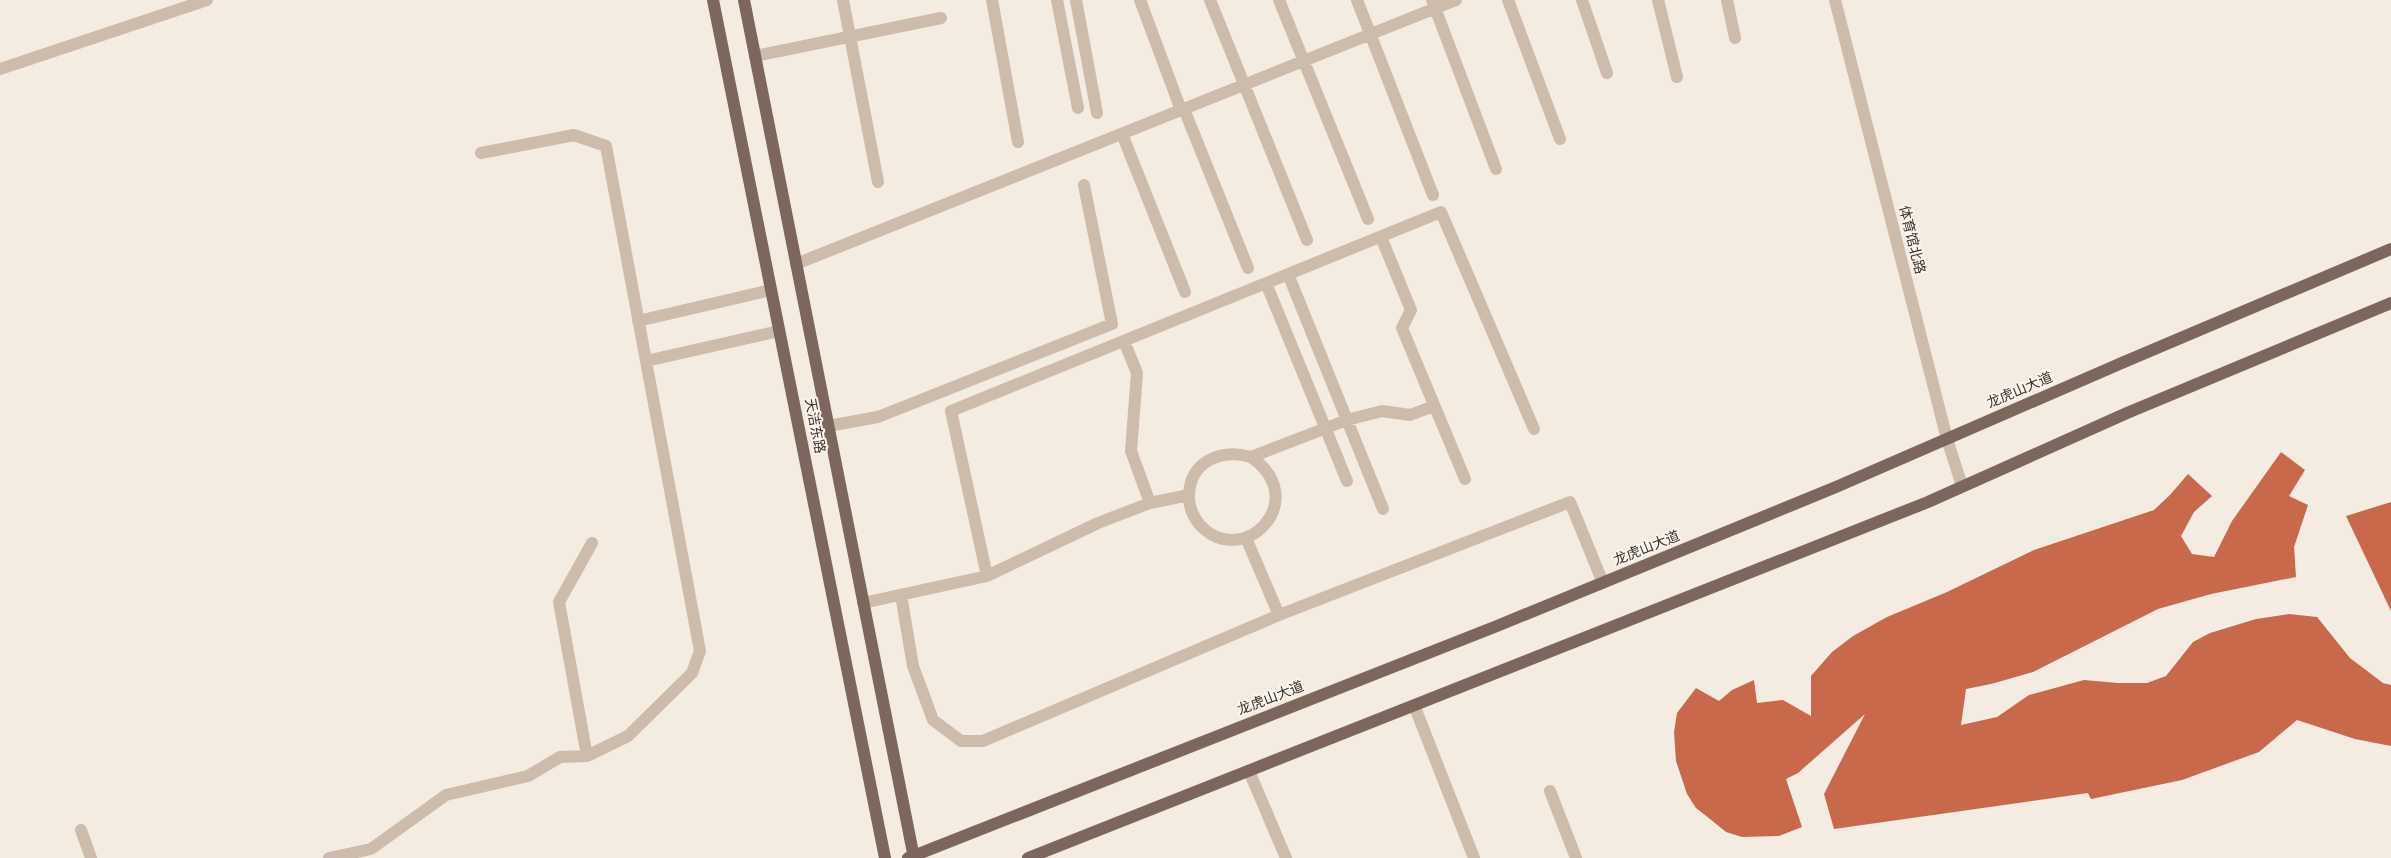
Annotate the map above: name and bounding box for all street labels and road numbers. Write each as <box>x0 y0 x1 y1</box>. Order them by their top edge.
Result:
street label: 体育馆北路 <box>1894 204 1929 276</box>
street label: 龙虎山大道 <box>1984 369 2056 412</box>
street label: 天洁东路 <box>800 397 828 455</box>
street label: 龙虎山大道 <box>1611 527 1683 570</box>
street label: 龙虎山大道 <box>1235 678 1307 719</box>

